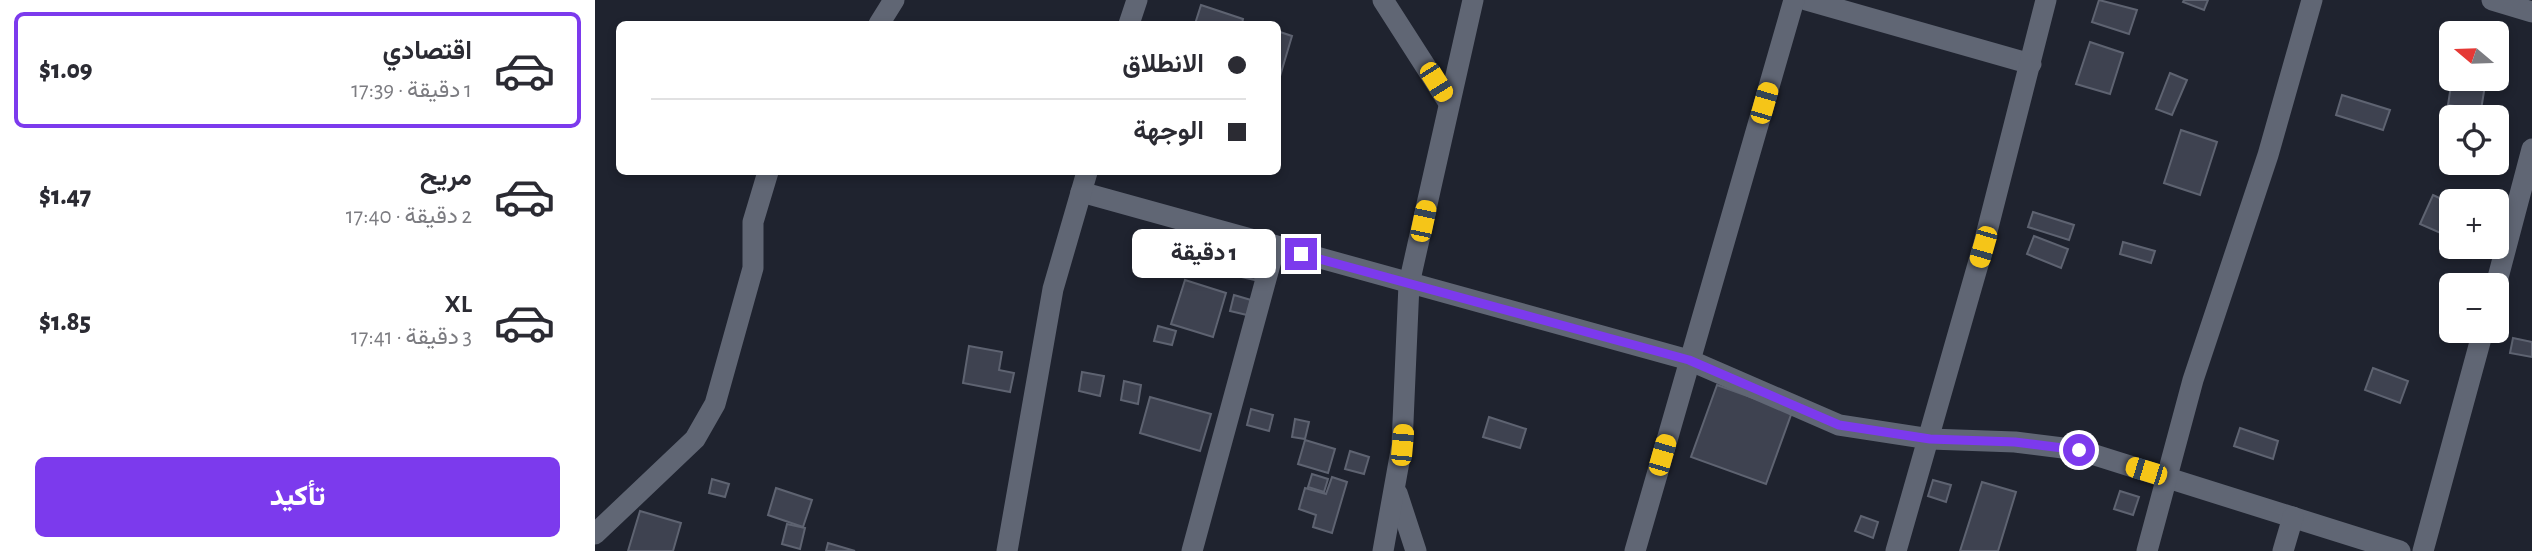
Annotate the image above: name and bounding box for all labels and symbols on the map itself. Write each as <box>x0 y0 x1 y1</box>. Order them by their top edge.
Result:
north arrow <box>2439 21 2509 91</box>
car <box>1416 59 1457 105</box>
car <box>1749 80 1780 126</box>
car <box>1409 198 1438 244</box>
car <box>1968 224 1999 270</box>
callout: 1 دقيقة <box>1133 230 1277 278</box>
route end <box>1285 238 1317 270</box>
car <box>1390 423 1415 467</box>
car <box>1647 432 1678 478</box>
route start <box>2063 434 2095 466</box>
car <box>2123 455 2170 487</box>

